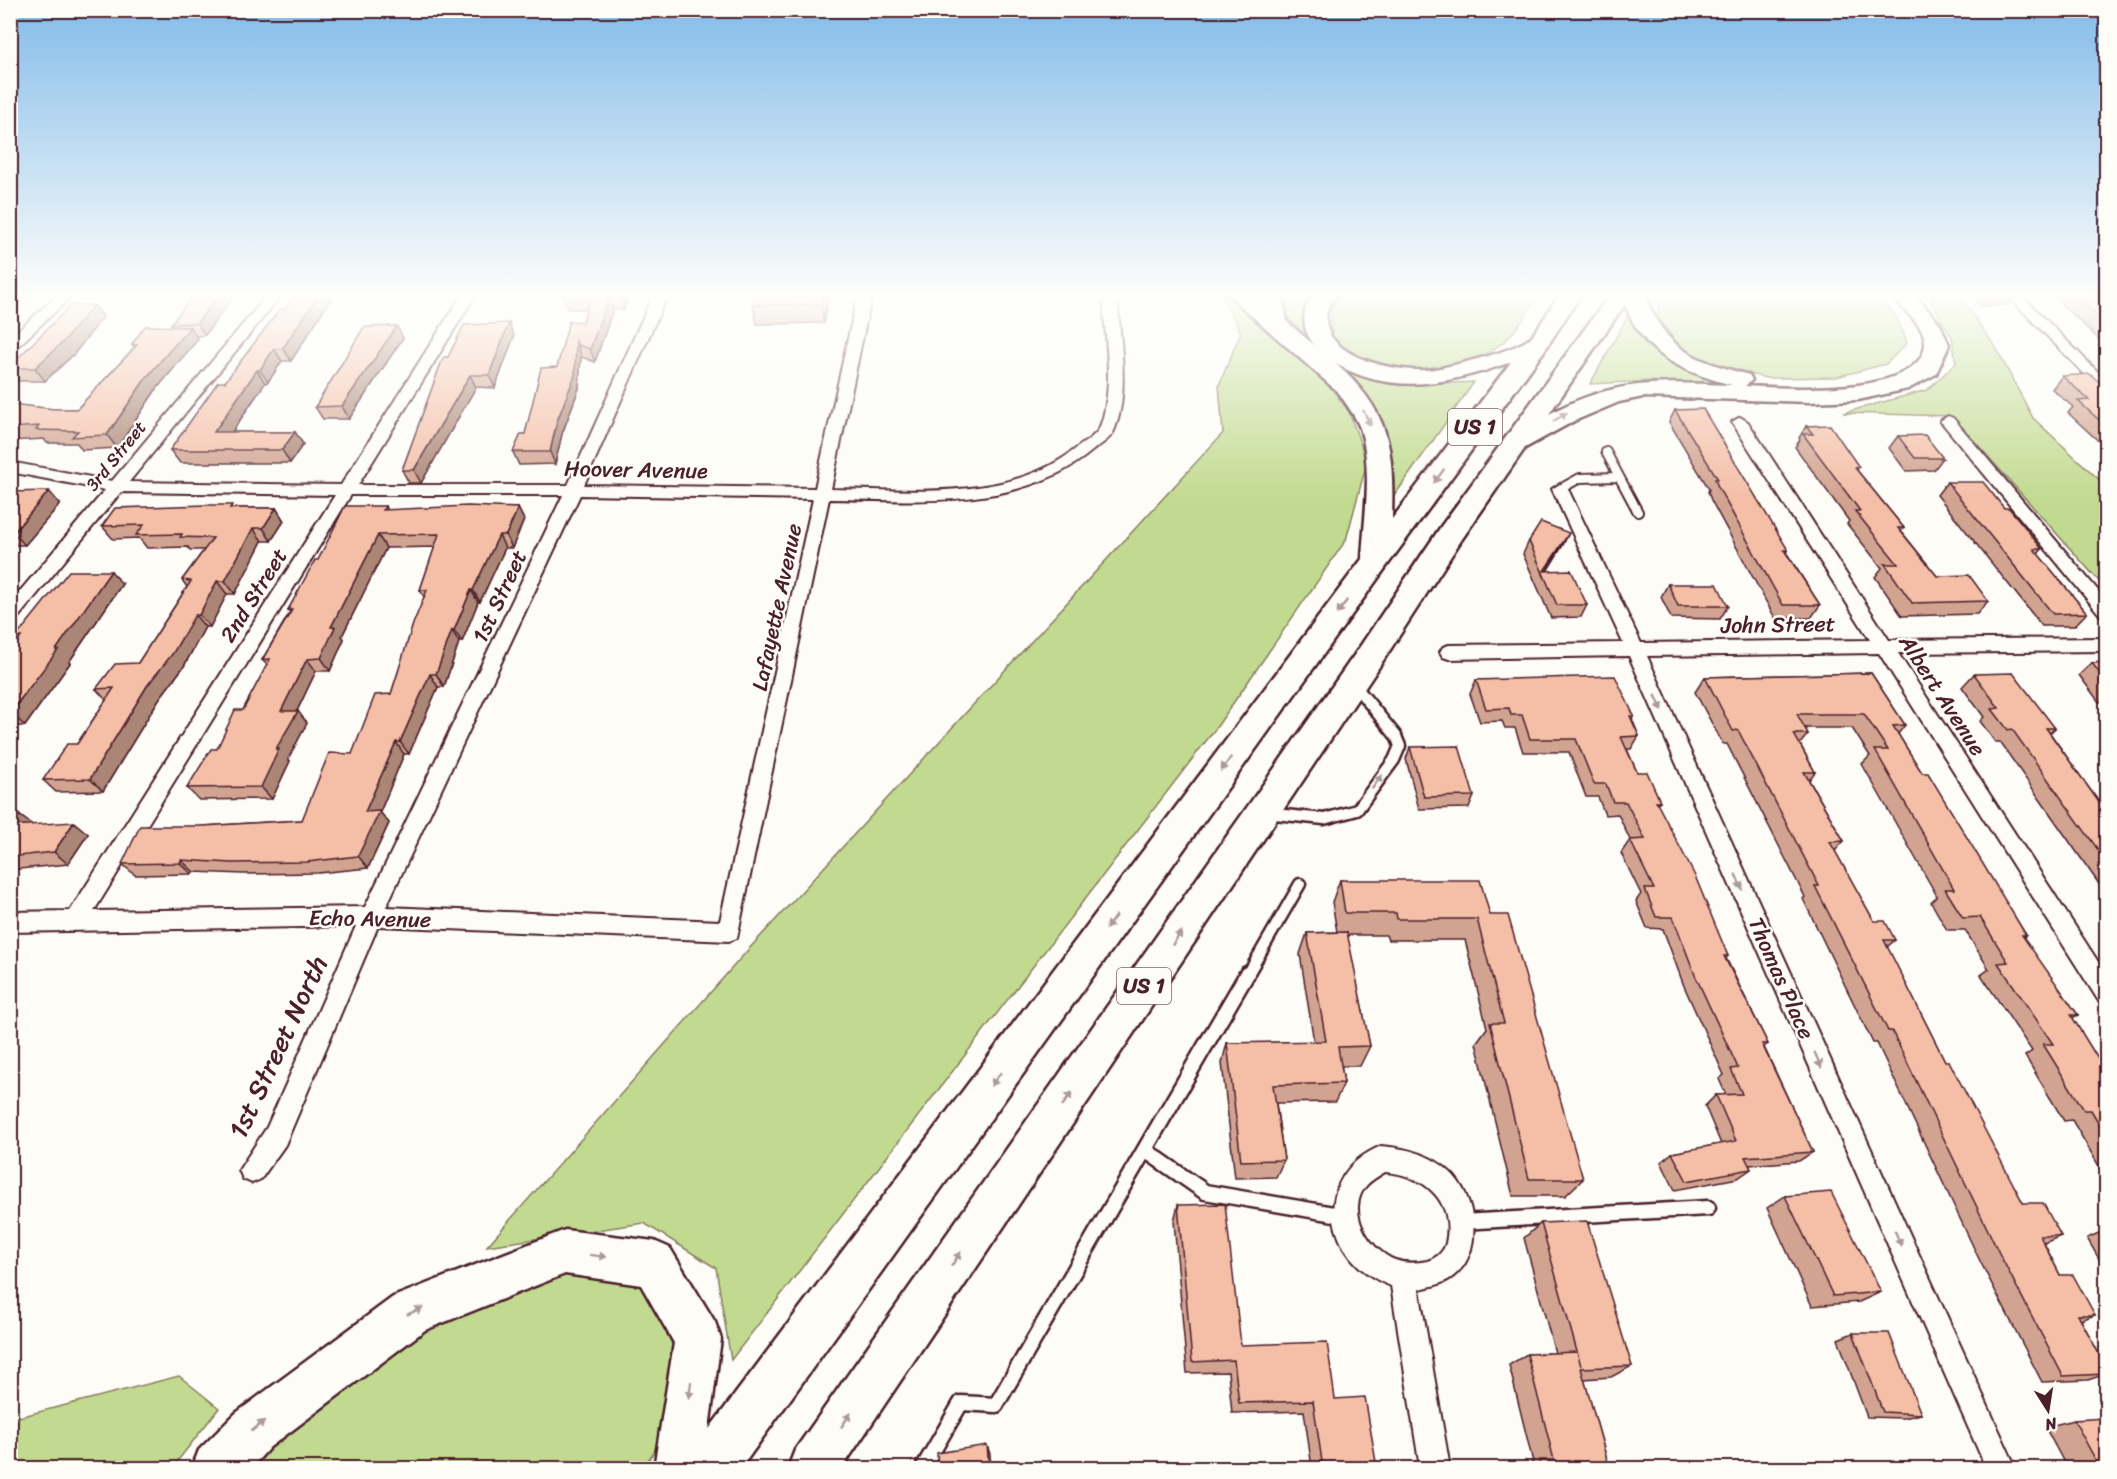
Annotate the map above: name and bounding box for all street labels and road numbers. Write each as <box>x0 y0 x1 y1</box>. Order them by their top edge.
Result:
road number: US 1 <box>1448 409 1502 445</box>
street label: 3rd Street <box>77 413 155 499</box>
street label: Hoover Avenue <box>564 449 709 490</box>
street label: Lafayette Avenue <box>740 520 813 694</box>
street label: 2nd Street <box>209 540 298 650</box>
street label: 1st Street <box>461 543 538 649</box>
street label: John Street <box>1719 604 1836 645</box>
street label: Albert Avenue <box>1888 625 1997 764</box>
street label: Echo Avenue <box>308 898 432 939</box>
street label: Thomas Place <box>1737 911 1826 1046</box>
street label: 1st Street North <box>215 947 341 1147</box>
road number: US 1 <box>1117 968 1171 1004</box>

